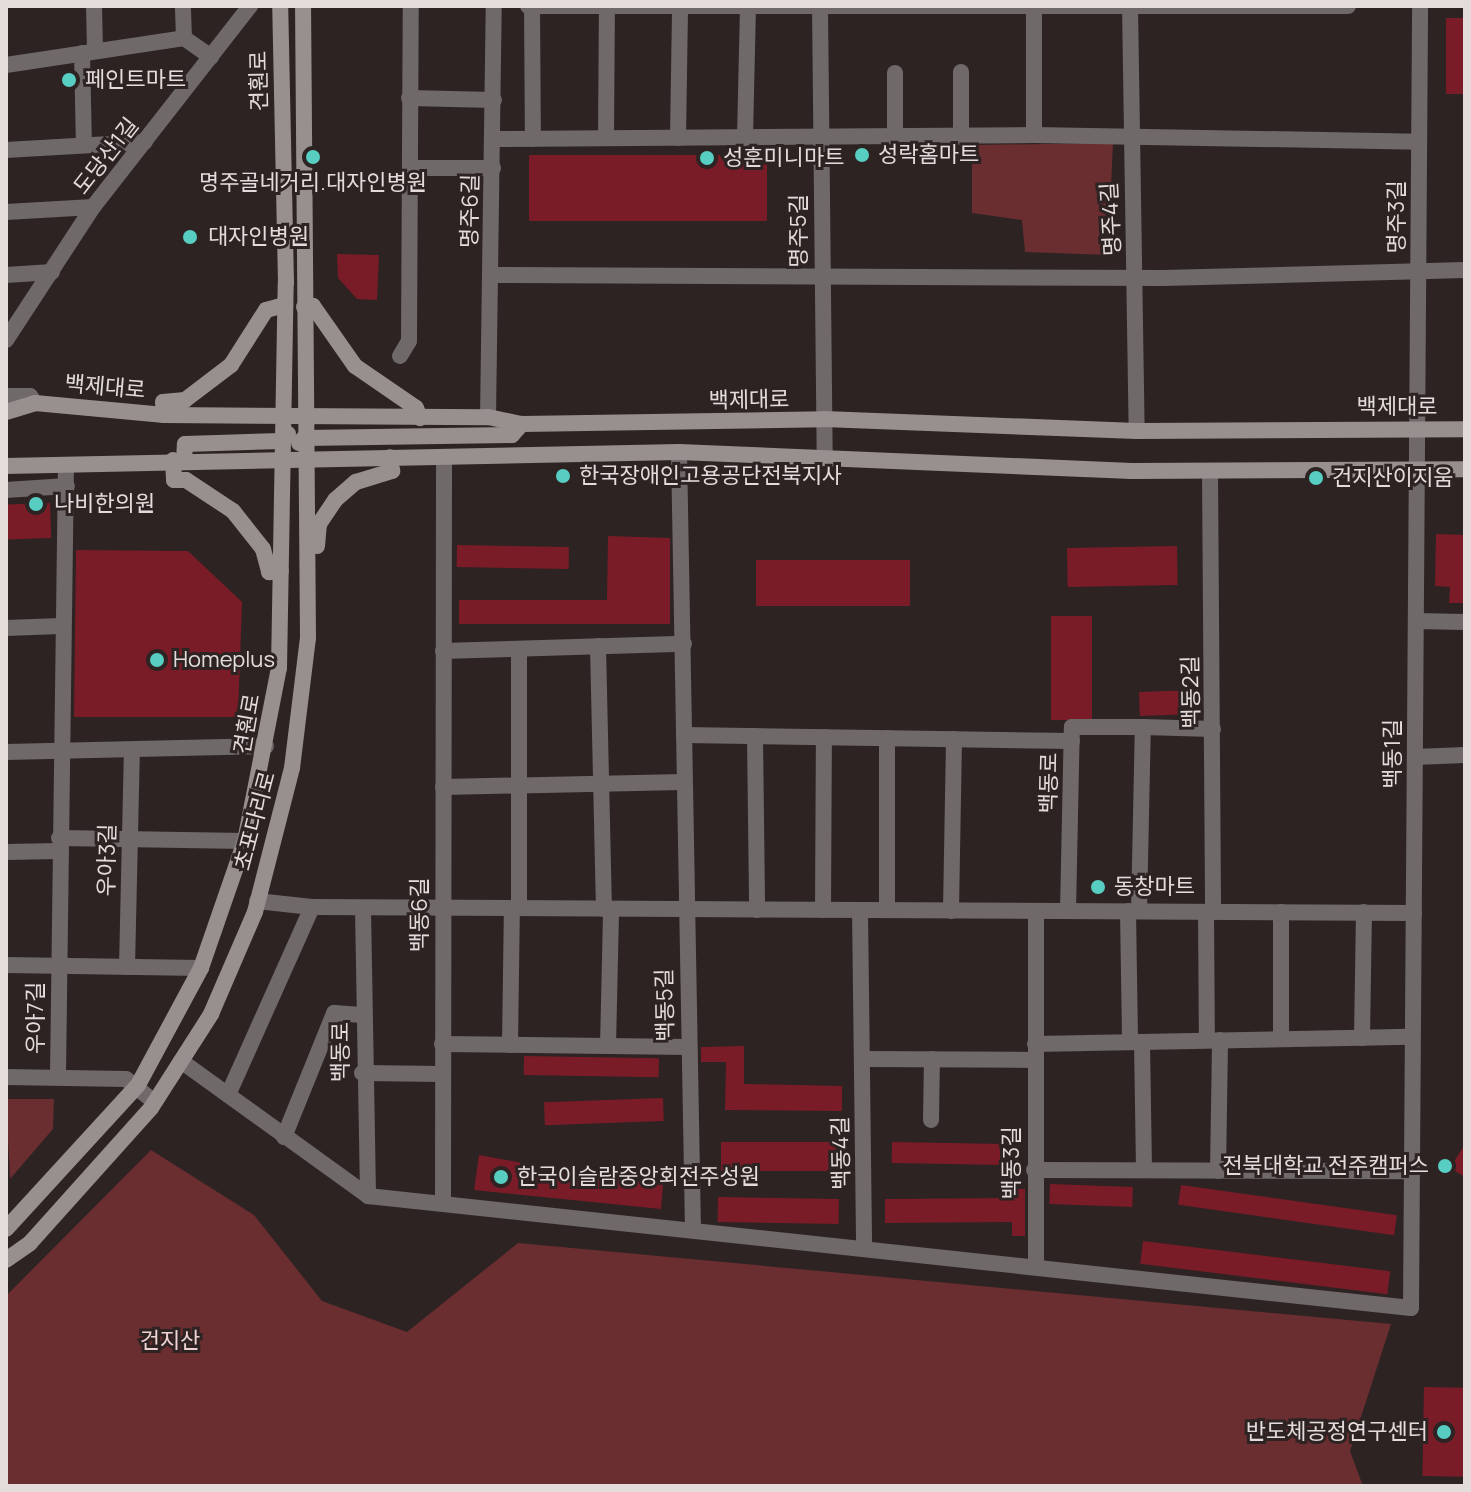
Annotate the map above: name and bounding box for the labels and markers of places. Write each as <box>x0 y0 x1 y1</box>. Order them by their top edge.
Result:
place label: 페인트마트 <box>85 67 186 93</box>
marker: 페인트마트 <box>60 71 78 89</box>
place label: 성락홈마트 <box>878 142 979 168</box>
place label: 성훈미니마트 <box>723 145 844 171</box>
marker: 성락홈마트 <box>853 146 871 164</box>
marker: 명주골네거리.대자인병원 <box>304 148 322 166</box>
marker: 성훈미니마트 <box>698 149 716 167</box>
place label: 명주골네거리.대자인병원 <box>199 170 427 196</box>
place label: 대자인병원 <box>208 224 309 250</box>
marker: 대자인병원 <box>179 226 201 248</box>
place label: 한국장애인고용공단전북지사 <box>579 463 842 489</box>
place label: 건지산이지움 <box>1332 465 1453 491</box>
marker: 한국장애인고용공단전북지사 <box>554 467 572 485</box>
marker: 건지산이지움 <box>1307 469 1325 487</box>
place label: 나비한의원 <box>54 491 155 517</box>
marker: 나비한의원 <box>25 493 47 515</box>
place label: Homeplus <box>173 647 275 673</box>
marker: Homeplus <box>148 651 166 669</box>
place label: 동창마트 <box>1114 874 1195 900</box>
marker: 동창마트 <box>1089 878 1107 896</box>
place label: 전북대학교 전주캠퍼스 <box>1222 1153 1429 1179</box>
marker: 전북대학교 전주캠퍼스 <box>1436 1157 1454 1175</box>
place label: 한국이슬람중앙회전주성원 <box>517 1164 760 1190</box>
marker: 한국이슬람중앙회전주성원 <box>492 1168 510 1186</box>
place label: 반도체공정연구센터 <box>1246 1419 1428 1445</box>
marker: 반도체공정연구센터 <box>1435 1423 1453 1441</box>

